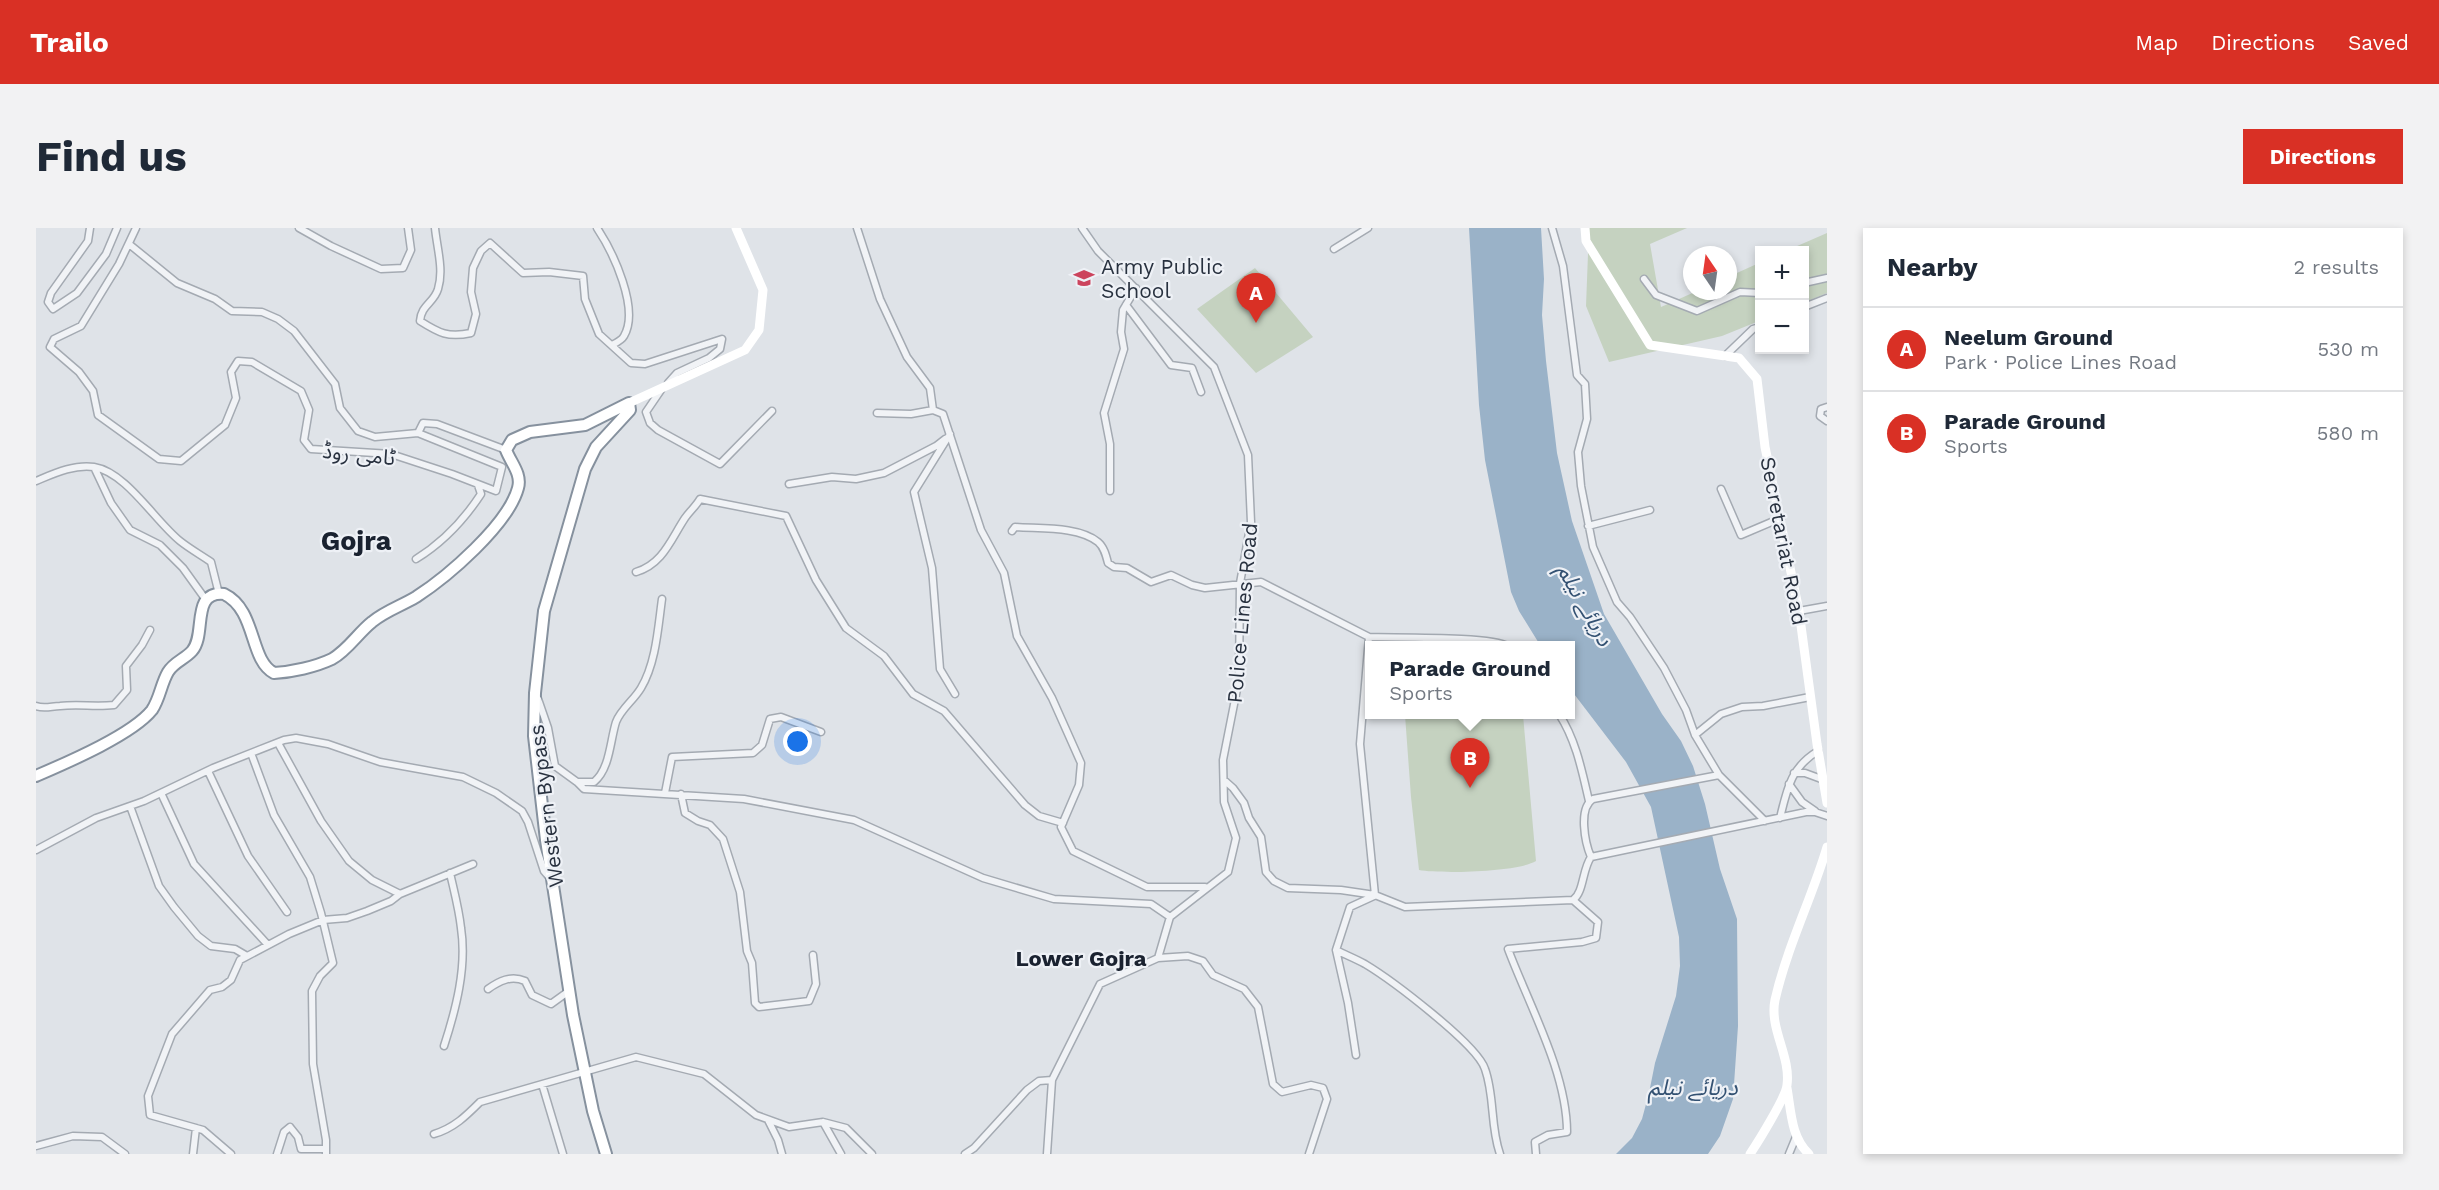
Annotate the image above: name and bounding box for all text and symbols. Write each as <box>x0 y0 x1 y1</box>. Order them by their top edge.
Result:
text: Trailo <box>30 26 109 59</box>
text: Map <box>2135 30 2178 55</box>
text: Directions <box>2211 30 2315 55</box>
text: Saved <box>2348 30 2409 55</box>
button: Directions <box>2243 129 2403 184</box>
text: Find us <box>36 132 187 181</box>
north arrow <box>1683 246 1737 300</box>
map controls <box>1755 246 1809 354</box>
button: + <box>1755 246 1809 300</box>
text: Nearby <box>1887 252 1978 282</box>
place label: Army Public School <box>1101 254 1223 303</box>
text: 2 results <box>2294 255 2379 279</box>
school or university icon: Army Public School <box>1072 266 1096 290</box>
pin: A <box>1236 274 1276 323</box>
button: − <box>1755 300 1809 354</box>
text: Neelum Ground <box>1944 325 2113 350</box>
text: A <box>1900 337 1913 361</box>
text: 530 m <box>2317 337 2379 361</box>
text: Park · Police Lines Road <box>1944 350 2177 374</box>
text: Parade Ground <box>1944 409 2106 434</box>
text: B <box>1900 421 1913 445</box>
text: 580 m <box>2317 421 2379 445</box>
text: Sports <box>1944 434 2008 458</box>
street label: ٹامی روڈ <box>321 438 397 470</box>
street label: Secretariat Road <box>1755 455 1813 627</box>
street label: Police Lines Road <box>1222 522 1262 704</box>
district label: Gojra <box>321 525 392 557</box>
water label: دریائے نیلم <box>1548 559 1618 653</box>
popup <box>1365 641 1575 719</box>
text: Parade Ground <box>1389 656 1551 681</box>
text: Sports <box>1389 681 1453 705</box>
street label: Western Bypass <box>524 723 568 889</box>
your location <box>783 727 812 756</box>
pin: B <box>1450 738 1490 788</box>
district label: Lower Gojra <box>1015 946 1147 971</box>
water label: دریائے نیلم <box>1647 1075 1738 1104</box>

